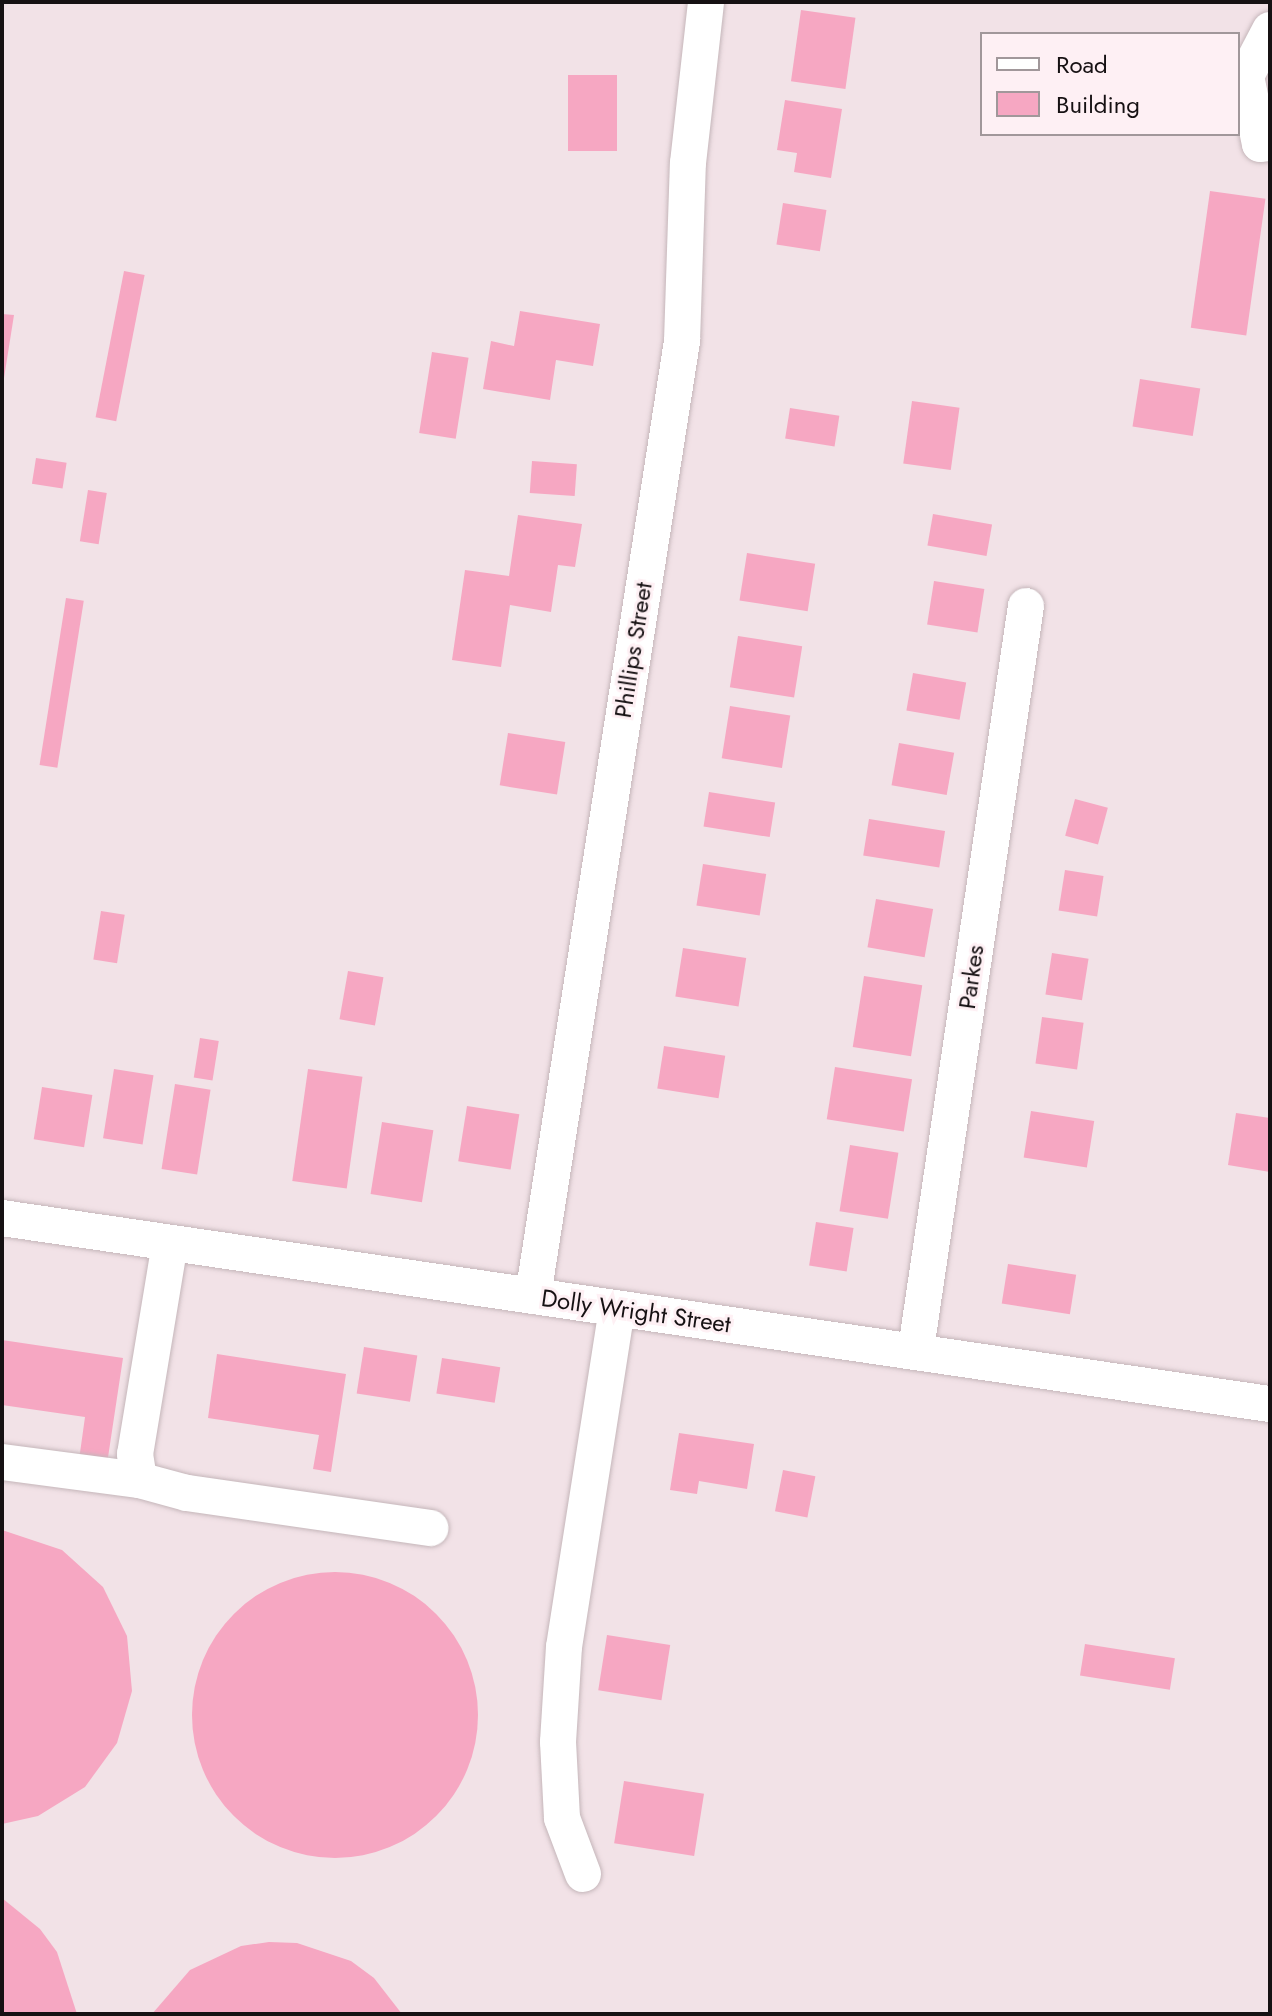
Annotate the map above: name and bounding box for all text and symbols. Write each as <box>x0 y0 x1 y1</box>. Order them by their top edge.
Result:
legend <box>980 32 1240 136</box>
text: Road <box>1056 47 1108 82</box>
text: Building <box>1056 87 1140 122</box>
street label: Phillips Street <box>608 580 658 720</box>
street label: Parkes <box>952 943 990 1011</box>
street label: Dolly Wright Street <box>539 1283 733 1339</box>

